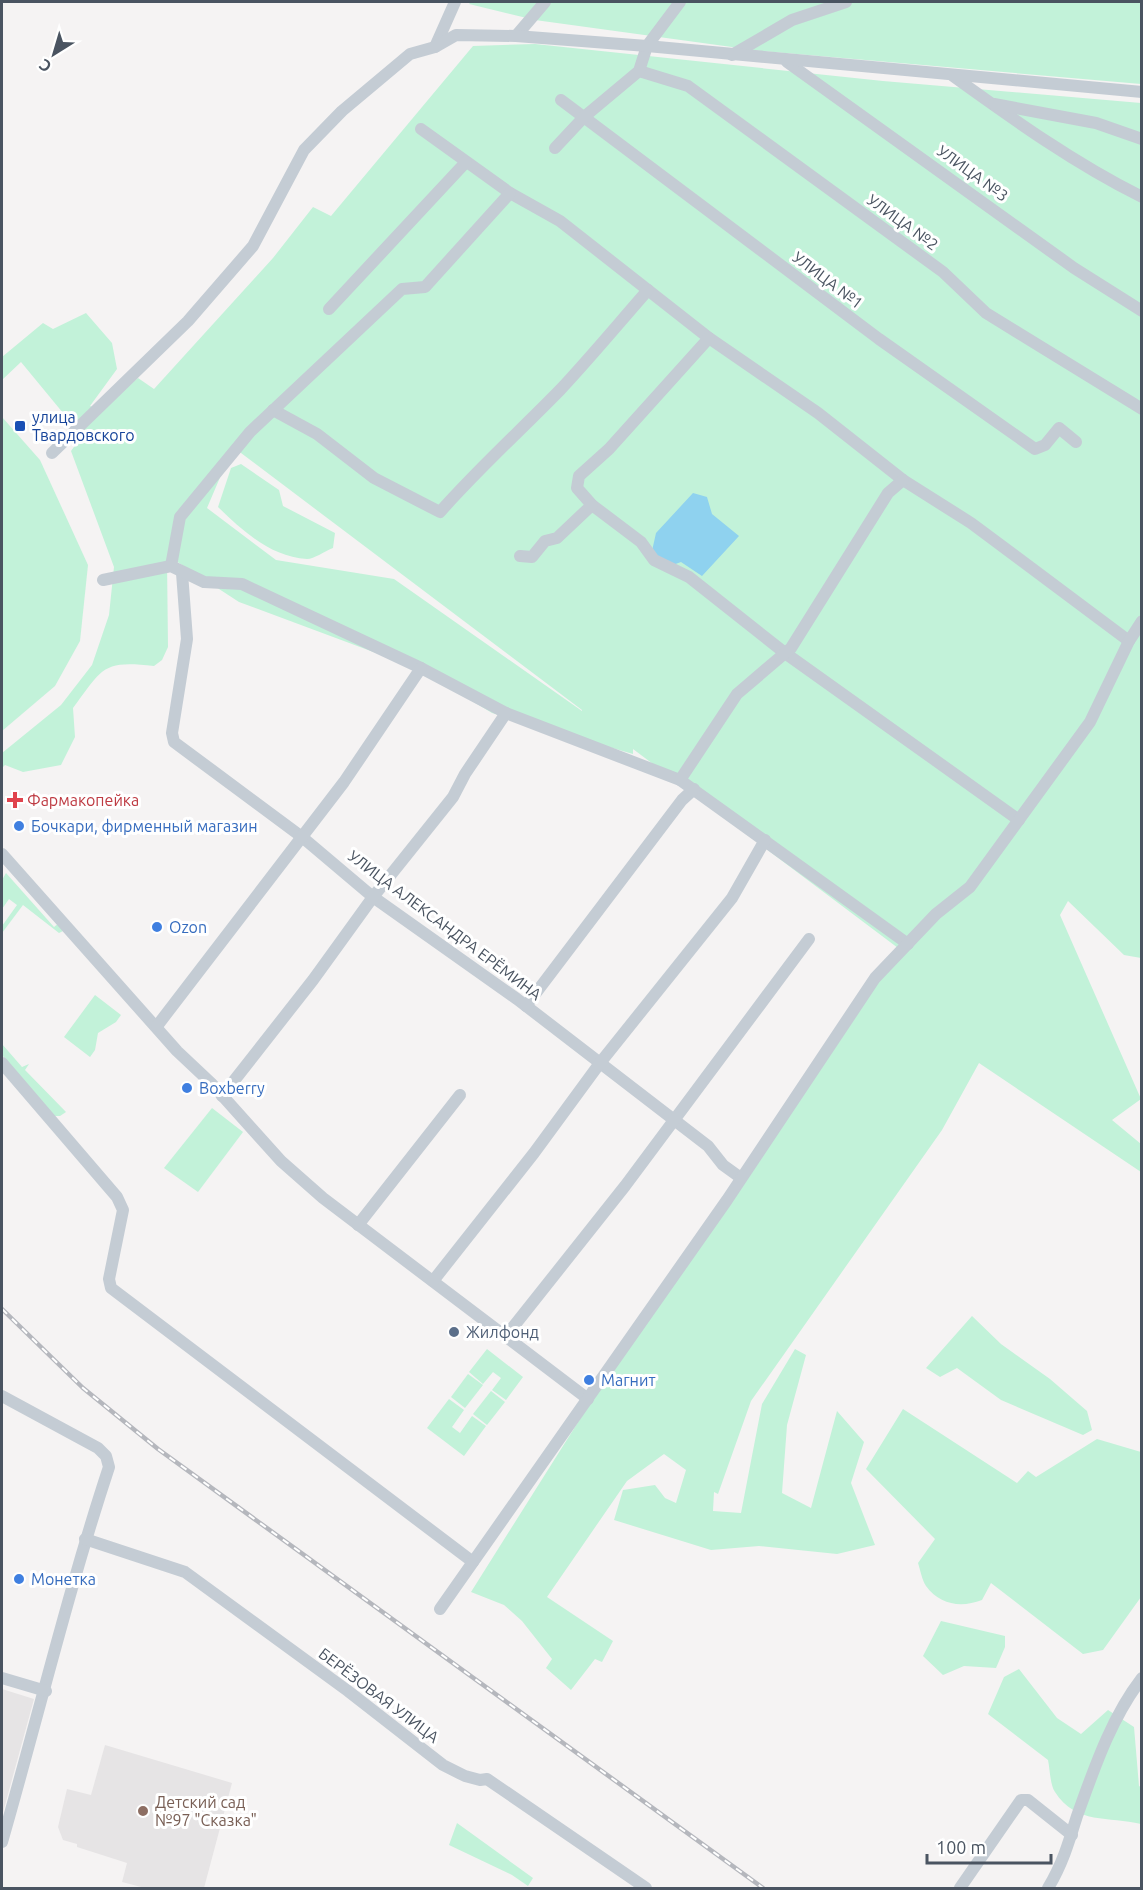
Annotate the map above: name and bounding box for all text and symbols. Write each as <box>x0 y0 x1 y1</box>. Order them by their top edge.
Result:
north arrow <box>24 24 84 84</box>
text: С <box>35 56 54 76</box>
street label: УЛИЦА №3 <box>934 141 1012 205</box>
street label: УЛИЦА №2 <box>864 190 942 254</box>
street label: УЛИЦА №1 <box>789 248 867 312</box>
place label: улица Твардовского <box>32 408 135 444</box>
marker: улица Твардовского <box>13 419 27 433</box>
place label: Фармакопейка <box>27 791 139 809</box>
marker: Фармакопейка <box>8 793 22 807</box>
place label: Бочкари, фирменный магазин <box>31 817 258 835</box>
marker: Бочкари, фирменный магазин <box>12 819 26 833</box>
street label: УЛИЦА АЛЕКСАНДРА ЕРЁМИНА <box>345 847 545 1004</box>
place label: Ozon <box>169 918 207 936</box>
marker: Ozon <box>150 920 164 934</box>
place label: Boxberry <box>199 1079 265 1097</box>
marker: Boxberry <box>180 1081 194 1095</box>
place label: Жилфонд <box>466 1323 539 1341</box>
marker: Жилфонд <box>447 1325 461 1339</box>
place label: Магнит <box>601 1371 656 1389</box>
marker: Магнит <box>582 1373 596 1387</box>
place label: Монетка <box>31 1570 96 1588</box>
marker: Монетка <box>12 1572 26 1586</box>
street label: БЕРЁЗОВАЯ УЛИЦА <box>315 1644 443 1746</box>
place label: Детский сад №97 "Сказка" <box>155 1793 257 1829</box>
marker: Детский сад №97 "Сказка" <box>136 1804 150 1818</box>
scale bar <box>927 1827 1052 1865</box>
text: 100 m <box>936 1837 986 1857</box>

